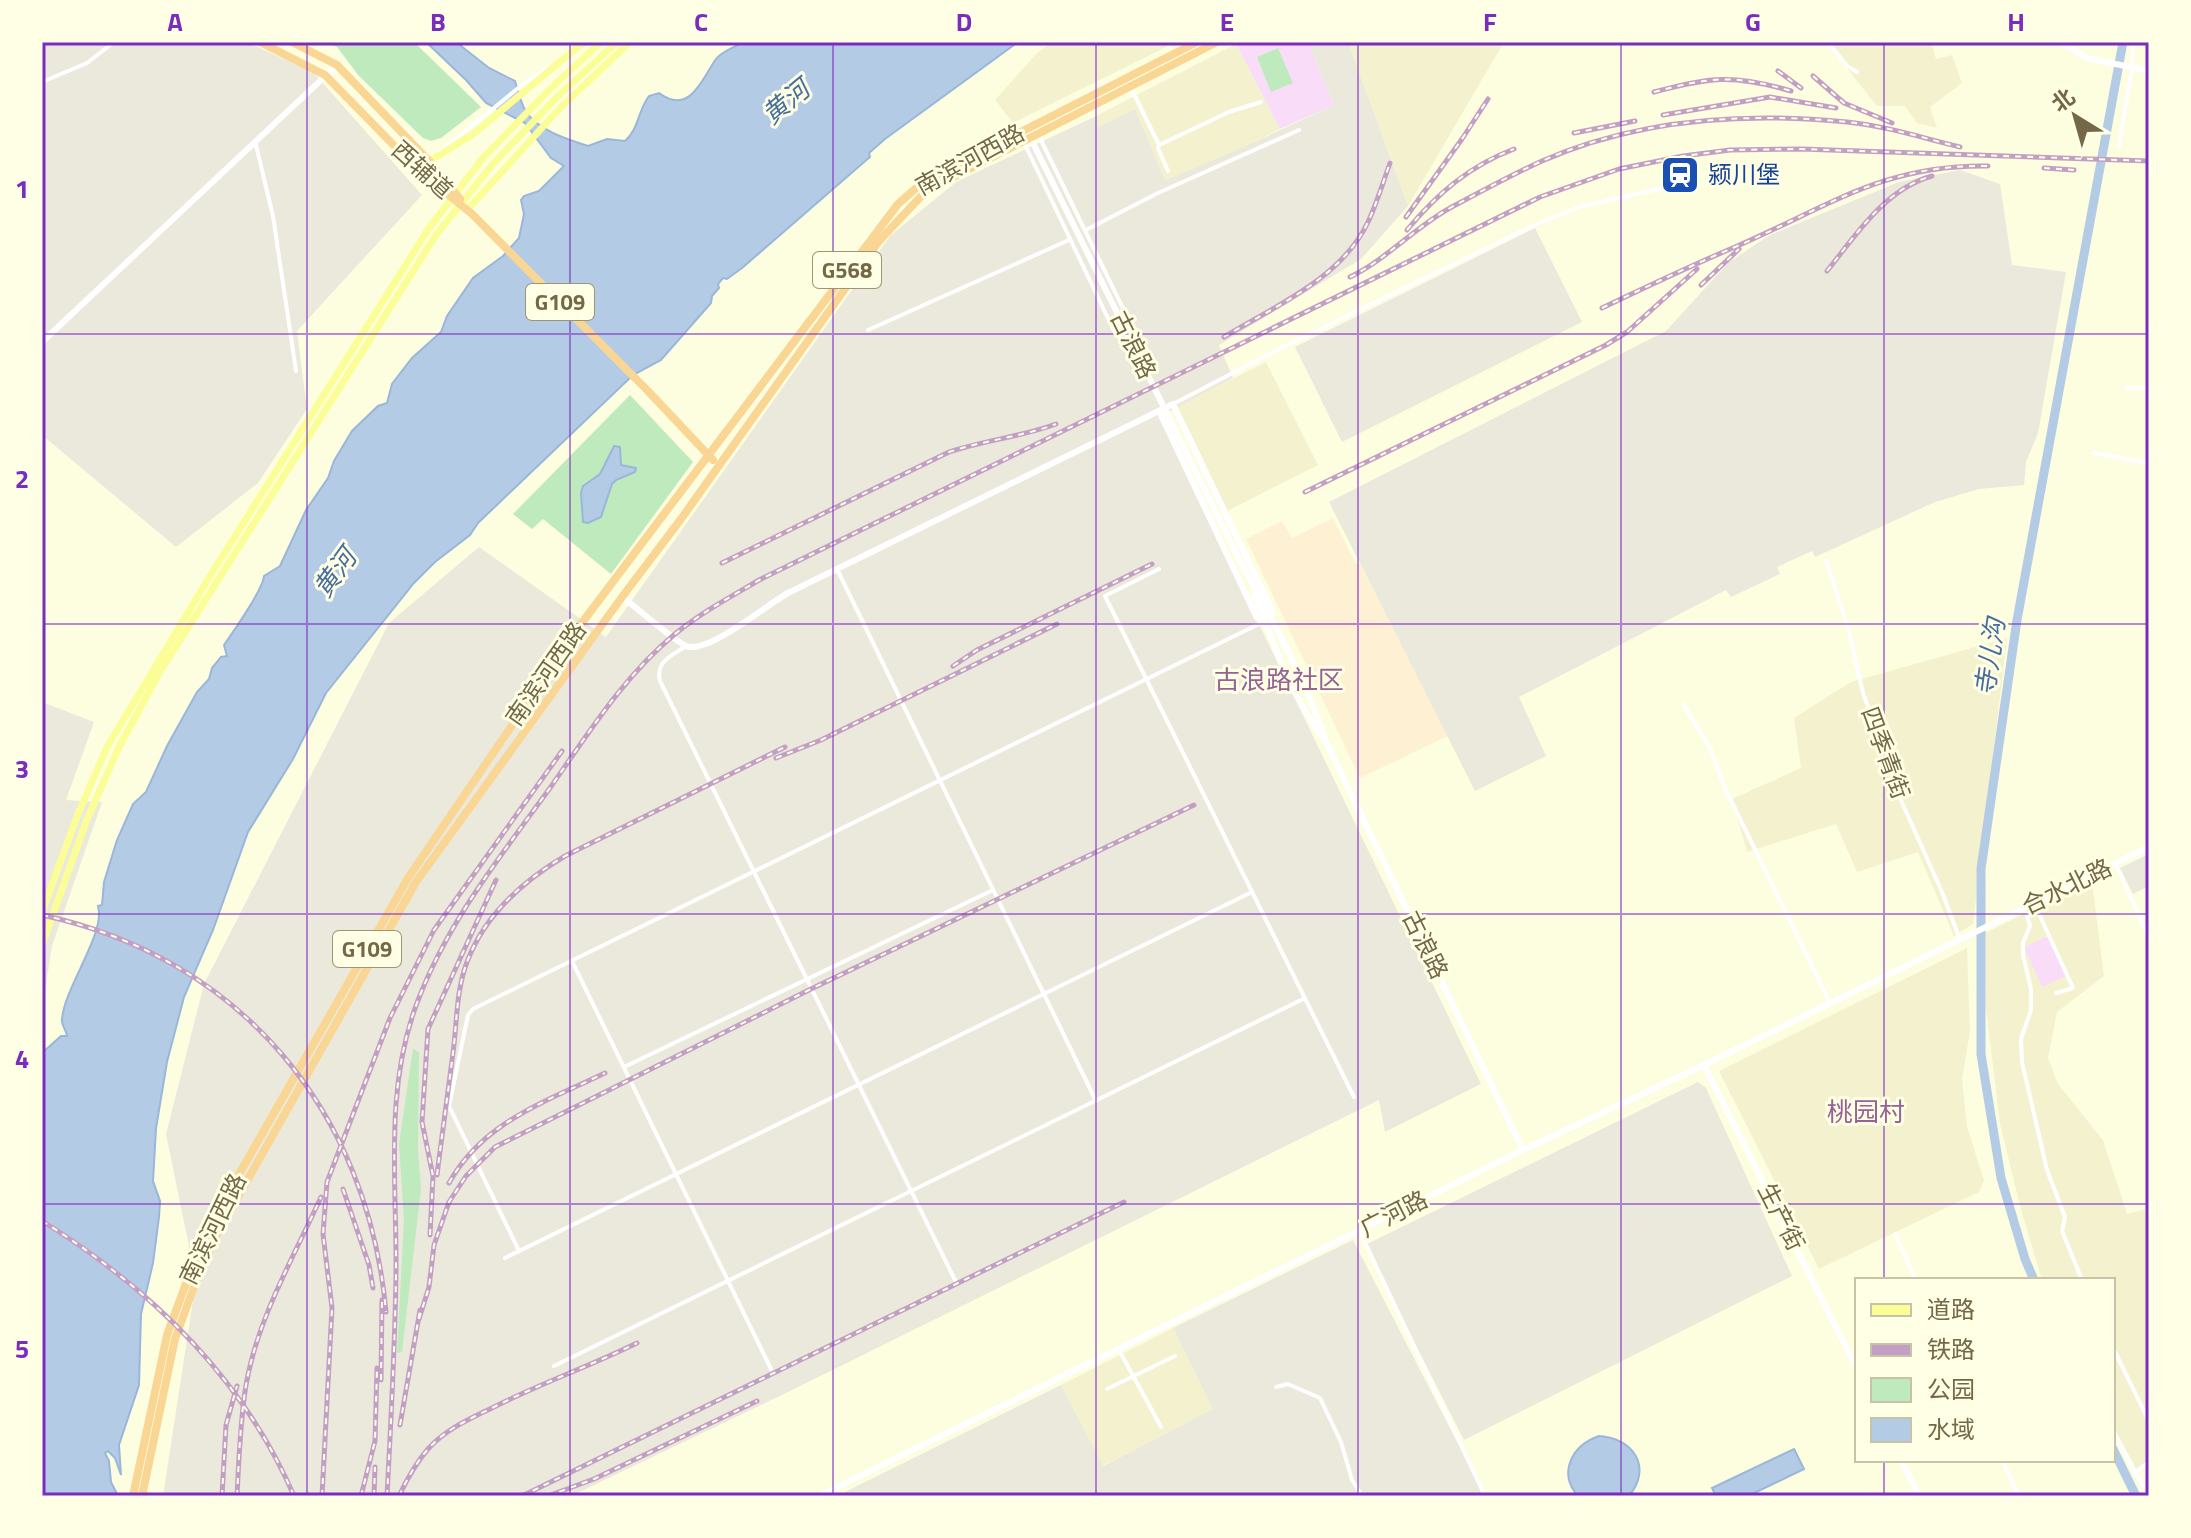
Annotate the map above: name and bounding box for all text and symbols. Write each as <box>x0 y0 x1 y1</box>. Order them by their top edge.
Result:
text: A <box>167 2 183 41</box>
text: B <box>430 2 446 41</box>
text: C <box>694 2 708 41</box>
text: D <box>956 2 972 41</box>
text: E <box>1220 2 1234 41</box>
text: F <box>1483 2 1497 41</box>
text: G <box>1745 2 1761 41</box>
text: H <box>2007 2 2025 41</box>
water label: 黄河 <box>753 67 822 133</box>
north arrow <box>2035 76 2115 156</box>
text: 北 <box>2044 80 2082 120</box>
street label: 南滨河西路 <box>908 114 1031 204</box>
street label: 西辅道 <box>384 132 461 207</box>
station icon: 颍川堡 <box>1659 154 1701 196</box>
place label: 颍川堡 <box>1708 156 1780 192</box>
text: 1 <box>15 169 29 208</box>
road number: G568 <box>813 252 881 288</box>
road number: G109 <box>526 284 594 320</box>
street label: 古浪路 <box>1102 304 1166 385</box>
text: 2 <box>15 459 29 498</box>
water label: 黄河 <box>304 536 369 605</box>
water label: 寺儿沟 <box>1965 613 2015 698</box>
street label: 南滨河西路 <box>496 614 594 733</box>
district label: 古浪路社区 <box>1214 660 1344 699</box>
street label: 四季青街 <box>1853 701 1919 804</box>
text: 3 <box>15 749 29 788</box>
street label: 合水北路 <box>2016 849 2118 923</box>
street label: 古浪路 <box>1394 904 1458 985</box>
road number: G109 <box>333 931 401 967</box>
text: 4 <box>15 1039 29 1078</box>
district label: 桃园村 <box>1827 1092 1905 1131</box>
street label: 南滨河西路 <box>170 1167 255 1290</box>
street label: 生产街 <box>1750 1176 1814 1257</box>
street label: 广河路 <box>1353 1181 1434 1245</box>
legend <box>1855 1278 2115 1462</box>
text: 道路 <box>1927 1291 1975 1327</box>
text: 5 <box>15 1329 29 1368</box>
text: 铁路 <box>1927 1331 1975 1367</box>
text: 公园 <box>1927 1371 1975 1407</box>
text: 水域 <box>1927 1411 1975 1447</box>

